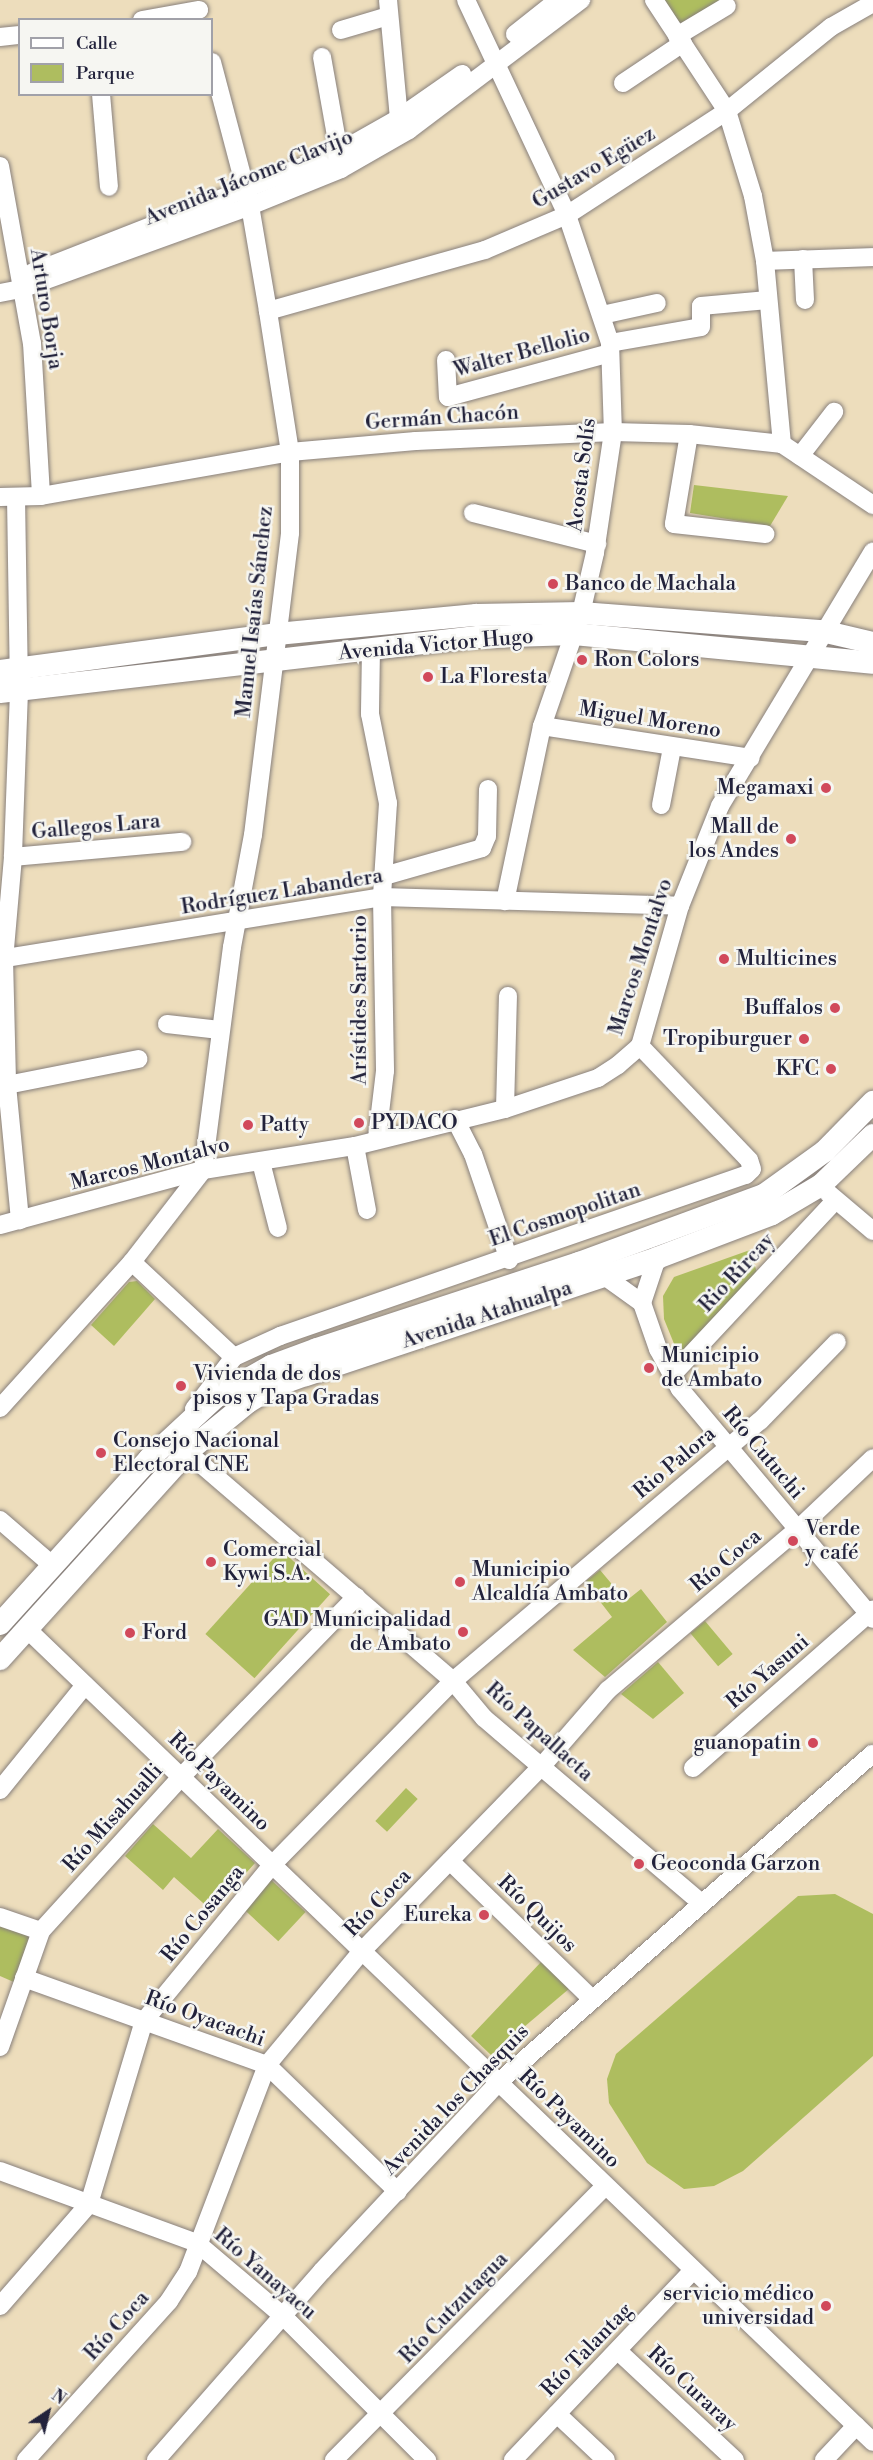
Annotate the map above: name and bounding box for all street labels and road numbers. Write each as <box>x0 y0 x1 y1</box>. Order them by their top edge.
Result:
street label: Gustavo Egüez <box>528 121 660 215</box>
street label: Avenida Jácome Clavijo <box>141 125 357 231</box>
street label: Arturo Borja <box>24 247 68 371</box>
street label: Walter Bellolio <box>451 323 593 383</box>
street label: Germán Chacón <box>364 400 520 436</box>
street label: Acosta Solís <box>563 417 601 533</box>
street label: Manuel Isaías Sánchez <box>231 505 279 719</box>
street label: Avenida Victor Hugo <box>337 624 535 666</box>
street label: Miguel Moreno <box>577 696 723 744</box>
street label: Gallegos Lara <box>30 809 162 845</box>
street label: Rodríguez Labandera <box>179 864 385 920</box>
street label: Marcos Montalvo <box>604 875 678 1039</box>
street label: Arístides Sartorio <box>347 915 373 1085</box>
street label: Marcos Montalvo <box>68 1132 232 1196</box>
street label: El Cosmopolitan <box>486 1177 644 1253</box>
street label: Rio Rircay <box>694 1228 780 1318</box>
street label: Avenida Atahualpa <box>399 1276 575 1354</box>
street label: Río Cutuchi <box>717 1402 809 1504</box>
street label: Rio Palora <box>629 1421 721 1505</box>
street label: Río Coca <box>685 1524 767 1598</box>
street label: Río Yasuni <box>721 1629 815 1715</box>
street label: Río Papallacta <box>480 1677 598 1787</box>
street label: Río Payamino <box>163 1727 275 1837</box>
street label: Río Misahualli <box>58 1759 168 1877</box>
street label: Río Cosanga <box>156 1860 250 1968</box>
street label: Río Coca <box>339 1864 417 1942</box>
street label: Río Quijos <box>492 1870 582 1958</box>
street label: Río Oyacachi <box>142 1986 268 2052</box>
street label: Avenida los Chasquis <box>378 2019 534 2181</box>
street label: Río Payamino <box>513 2064 625 2174</box>
street label: Río Yanayacu <box>209 2223 321 2325</box>
street label: Río Cutzutagua <box>394 2247 514 2369</box>
street label: Río Coca <box>79 2286 155 2366</box>
street label: Río Talantag <box>536 2298 638 2402</box>
street label: Río Curaray <box>642 2341 742 2437</box>

